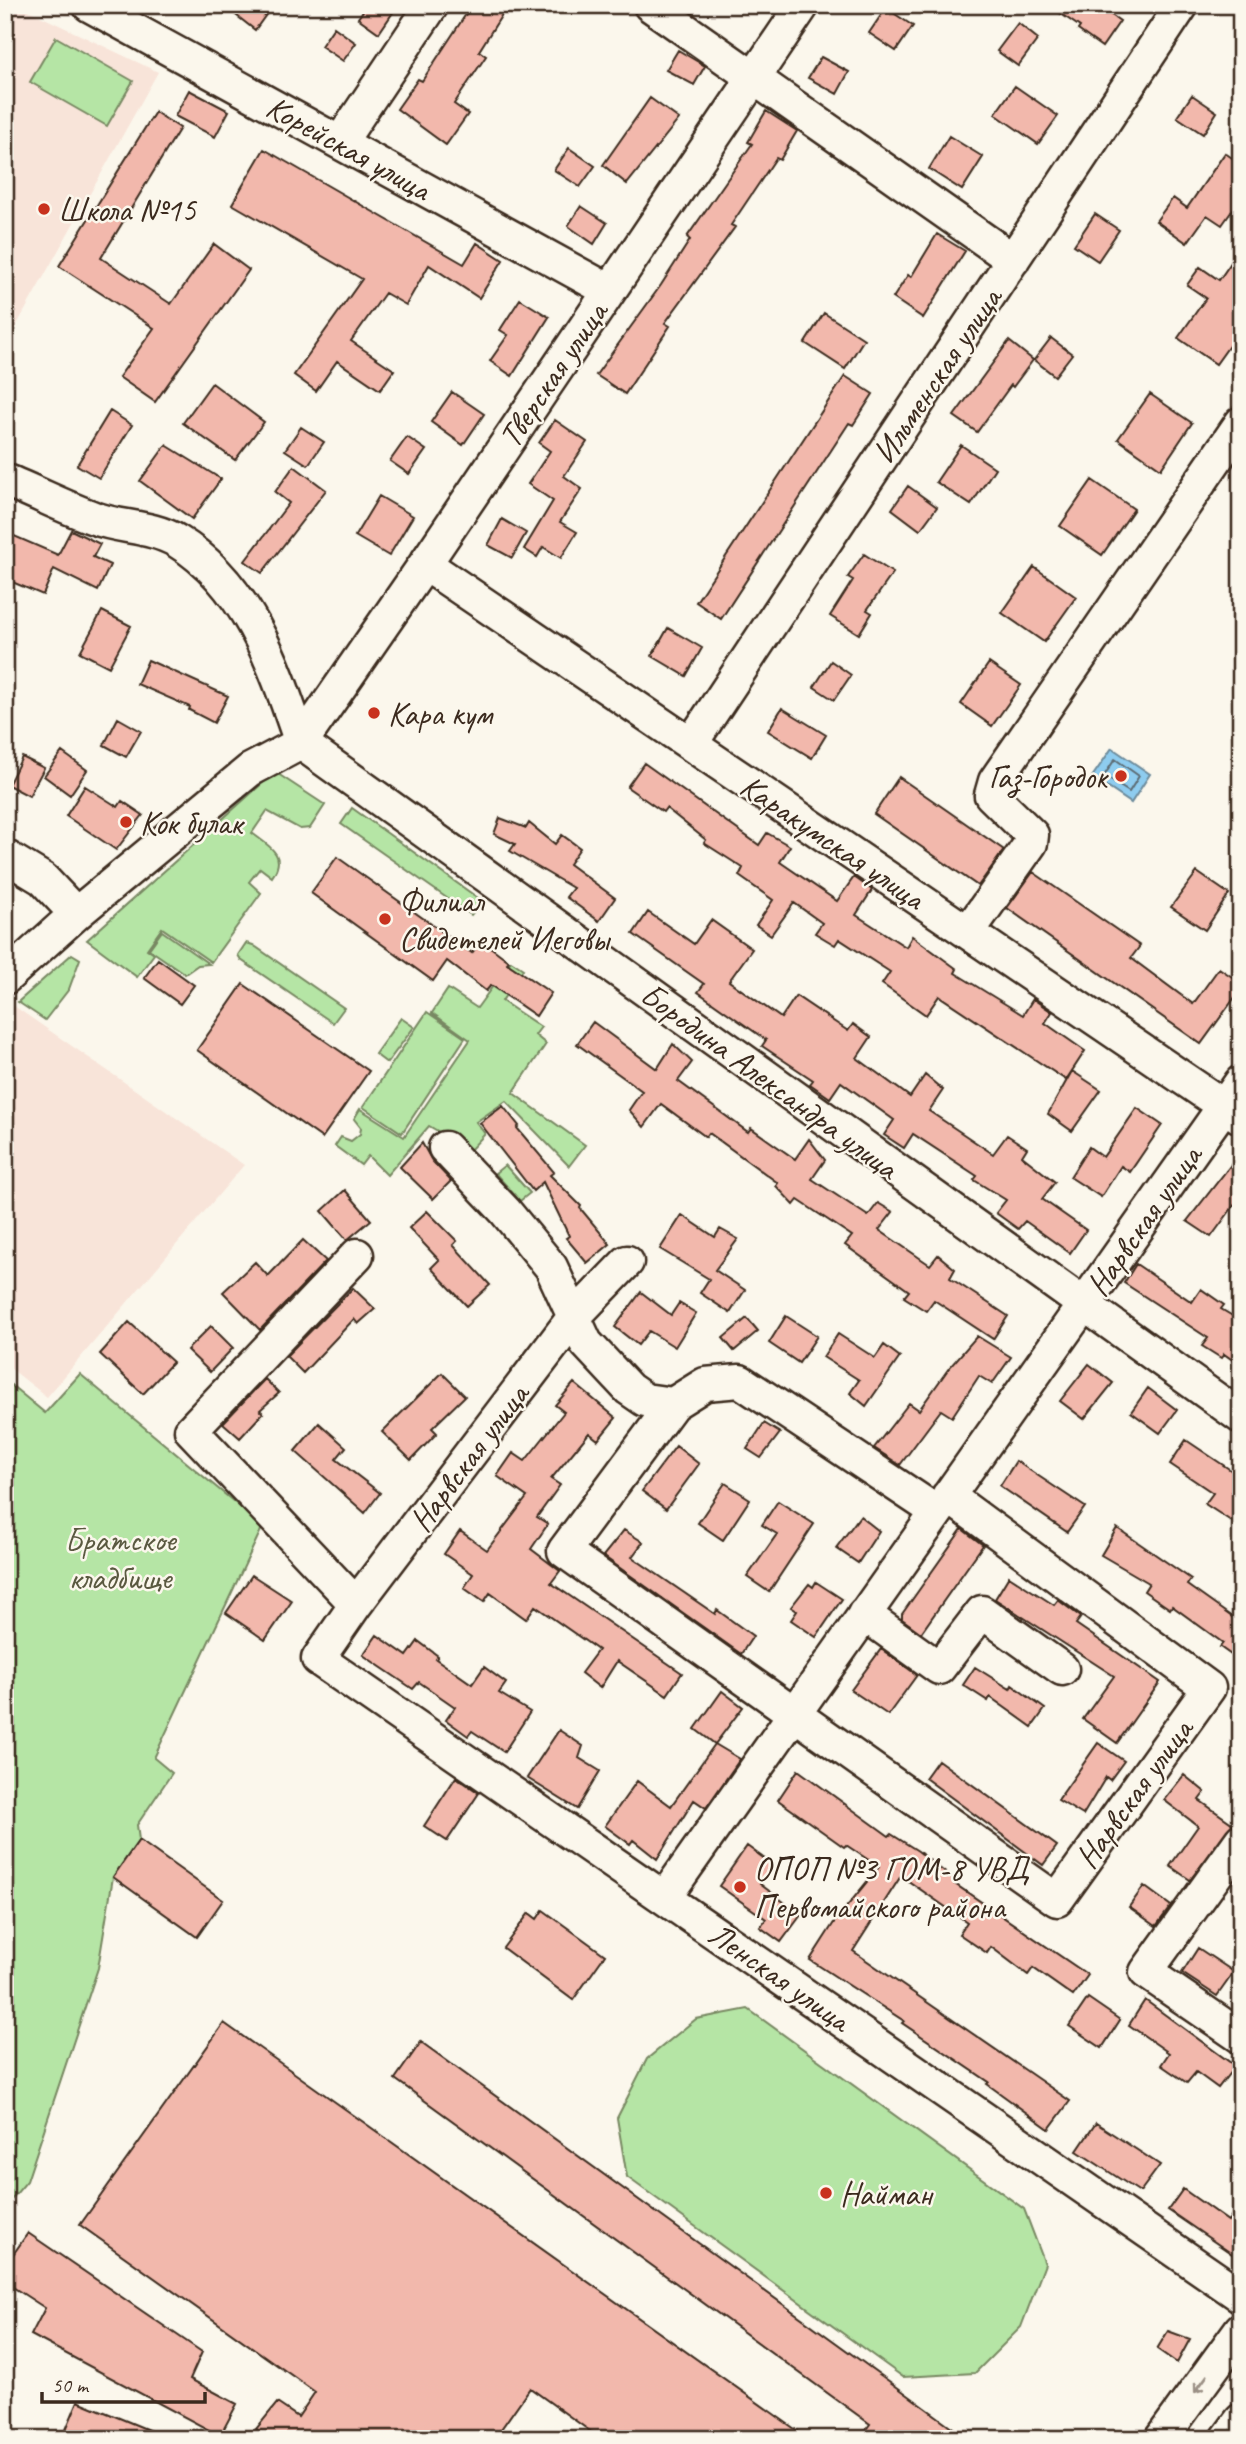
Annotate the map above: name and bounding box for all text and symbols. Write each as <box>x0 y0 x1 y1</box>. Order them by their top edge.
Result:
street label: Корейская улица <box>259 86 439 211</box>
place label: Школа №15 <box>58 189 198 231</box>
marker: Школа №15 <box>36 201 52 217</box>
street label: Ильменская улица <box>863 278 1012 471</box>
street label: Тверская улица <box>489 292 618 455</box>
place label: Кара кум <box>388 693 495 735</box>
marker: Кара кум <box>366 705 382 721</box>
place label: Газ-Городок <box>989 756 1109 798</box>
street label: Каракумская улица <box>732 765 934 920</box>
marker: Газ-Городок <box>1113 768 1129 784</box>
place label: Кок булак <box>140 802 245 844</box>
marker: Кок булак <box>118 814 134 830</box>
place label: Филиал Свидетелей Иеговы <box>399 880 612 960</box>
marker: Филиал Свидетелей Иеговы <box>377 911 393 927</box>
street label: Бородина Александра улица <box>632 973 909 1190</box>
street label: Нарвская улица <box>1077 1135 1212 1304</box>
street label: Нарвская улица <box>400 1373 539 1540</box>
park label: Братское кладбище <box>65 1519 178 1599</box>
street label: Нарвская улица <box>1066 1709 1203 1876</box>
place label: ОПОП №3 ГОМ-8 УВД Первомайского района <box>754 1848 1031 1928</box>
marker: ОПОП №3 ГОМ-8 УВД Первомайского района <box>732 1879 748 1895</box>
street label: Ленская улица <box>701 1913 860 2042</box>
place label: Найман <box>840 2173 934 2215</box>
marker: Найман <box>818 2185 834 2201</box>
scale bar <box>42 2360 205 2404</box>
text: 50 m <box>52 2372 90 2398</box>
one-way arrow <box>1194 2374 1208 2393</box>

